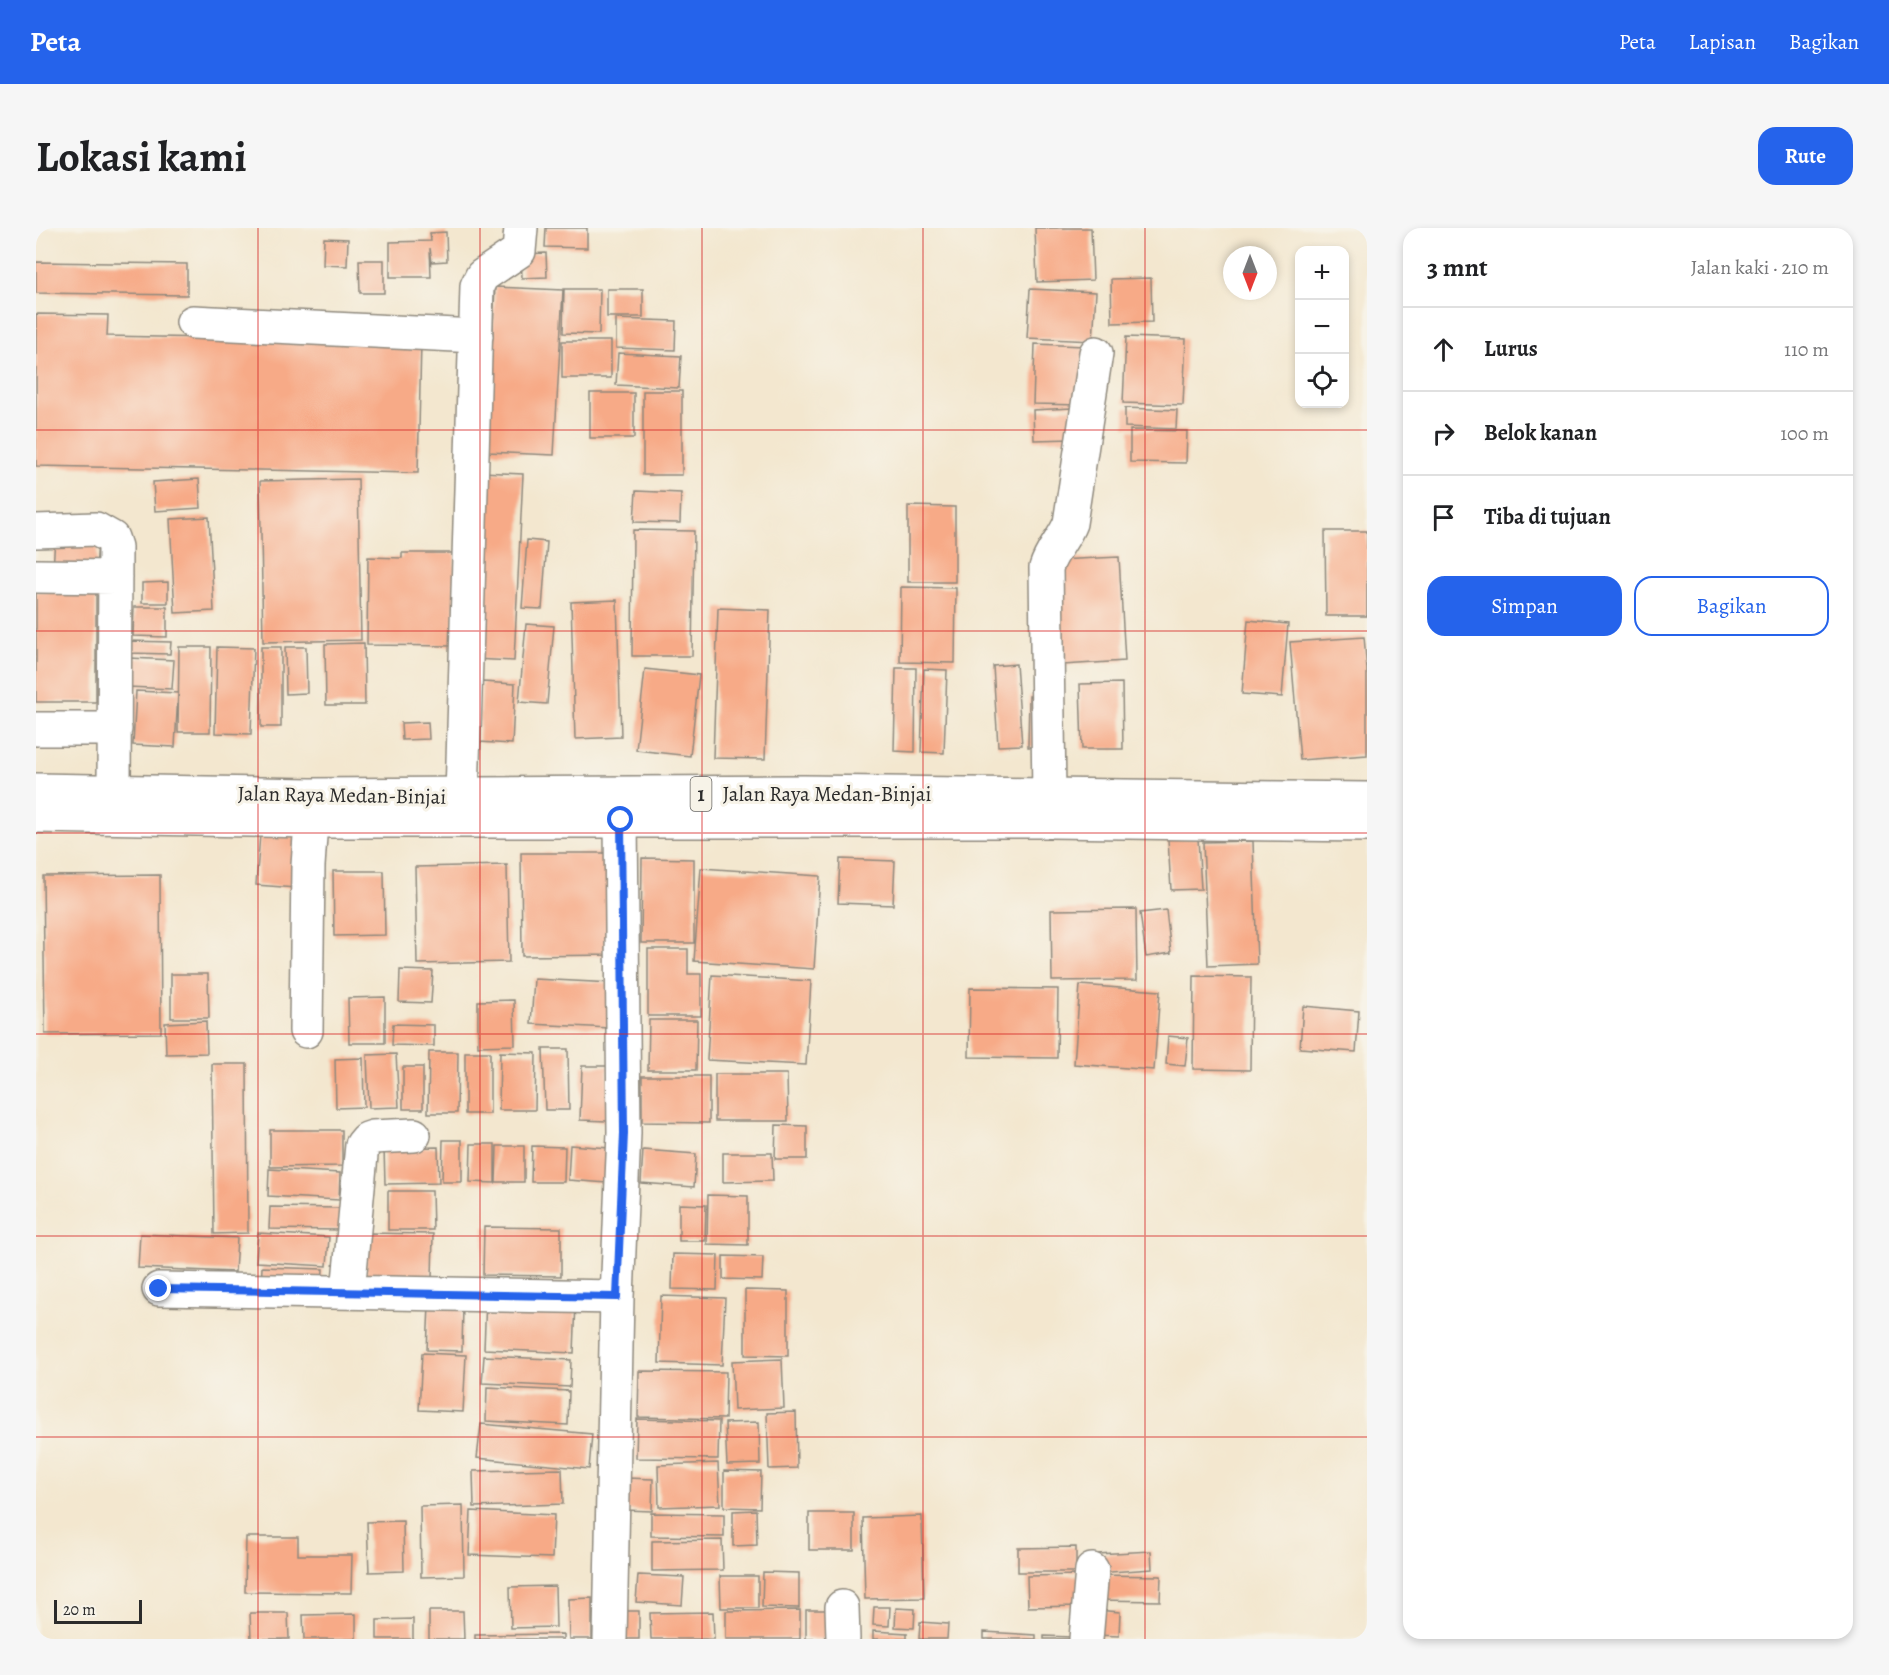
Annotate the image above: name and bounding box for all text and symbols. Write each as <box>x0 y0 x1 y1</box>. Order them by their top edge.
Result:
text: Peta <box>30 23 81 61</box>
text: Peta <box>1619 28 1656 56</box>
text: Lapisan <box>1689 28 1756 56</box>
text: Bagikan <box>1789 28 1859 56</box>
button: Rute <box>1758 127 1853 185</box>
text: Lokasi kami <box>36 128 247 185</box>
north arrow <box>1223 246 1277 300</box>
map controls <box>1295 246 1349 408</box>
button: + <box>1295 246 1349 300</box>
text: 3 mnt <box>1427 250 1488 285</box>
text: Jalan kaki · 210 m <box>1691 254 1829 281</box>
button: − <box>1295 300 1349 354</box>
icon: ahead <box>1427 333 1460 366</box>
text: Lurus <box>1484 334 1538 364</box>
text: 110 m <box>1784 336 1829 363</box>
button: locate <box>1295 354 1349 408</box>
icon: right <box>1427 417 1460 450</box>
text: Belok kanan <box>1484 418 1597 448</box>
text: 100 m <box>1780 420 1829 447</box>
icon: arrive <box>1427 501 1460 534</box>
text: Tiba di tujuan <box>1484 502 1611 532</box>
button: Simpan <box>1427 576 1622 636</box>
button: Bagikan <box>1634 576 1829 636</box>
road number: 1 <box>690 777 712 811</box>
street label: Jalan Raya Medan-Binjai <box>237 779 447 811</box>
street label: Jalan Raya Medan-Binjai <box>723 780 931 808</box>
route start <box>607 806 633 832</box>
route end <box>145 1275 171 1301</box>
scale bar <box>54 1597 142 1624</box>
text: 20 m <box>63 1599 96 1621</box>

